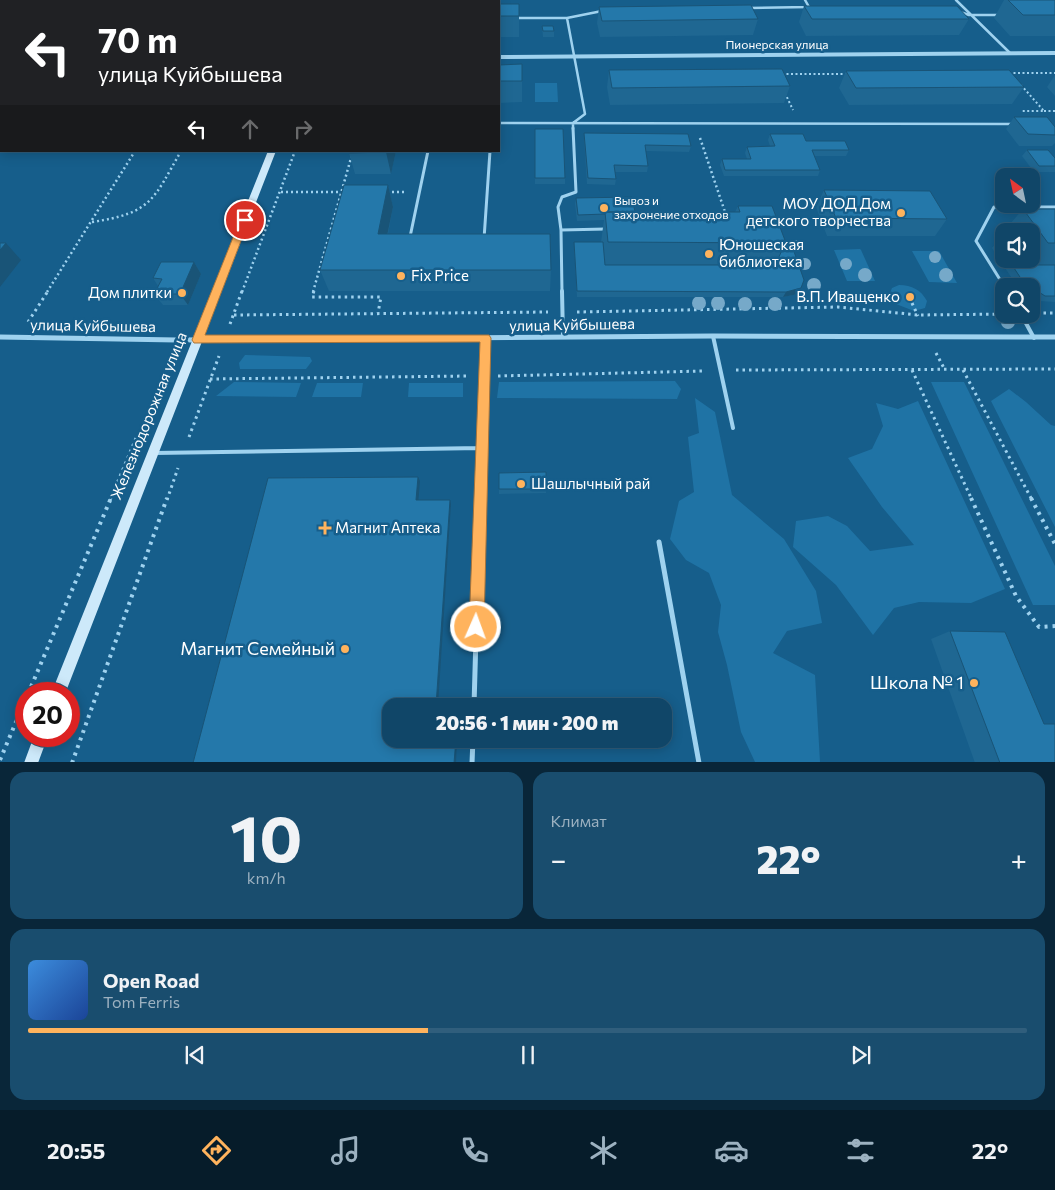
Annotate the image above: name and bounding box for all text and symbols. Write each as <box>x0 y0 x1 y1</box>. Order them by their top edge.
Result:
text: 70 m <box>98 17 178 60</box>
icon: left <box>15 20 80 85</box>
street label: Пионерская улица <box>725 37 829 51</box>
text: улица Куйбышева <box>98 60 283 87</box>
icon: left <box>183 115 211 143</box>
icon: ahead <box>236 115 264 143</box>
icon: right <box>289 115 317 143</box>
north arrow <box>995 168 1040 212</box>
map controls <box>995 168 1040 323</box>
place label: Вывоз и захронение отходов <box>614 193 729 221</box>
place label: МОУ ДОД Дом детского творчества <box>746 194 891 229</box>
pin <box>224 199 266 241</box>
marker: Вывоз и захронение отходов <box>598 202 610 214</box>
icon: arrive <box>231 206 259 234</box>
marker: МОУ ДОД Дом детского творчества <box>895 207 907 219</box>
button: sound <box>995 223 1040 268</box>
place label: Юношеская библиотека <box>719 235 804 270</box>
marker: Юношеская библиотека <box>703 248 715 260</box>
place label: Fix Price <box>411 266 469 284</box>
marker: Fix Price <box>395 270 407 282</box>
button: search <box>995 278 1040 323</box>
place label: Дом плитки <box>88 283 172 301</box>
marker: Дом плитки <box>176 287 188 299</box>
place label: В.П. Иващенко <box>796 287 900 305</box>
marker: В.П. Иващенко <box>904 291 916 303</box>
street label: улица Куйбышева <box>509 314 635 334</box>
street label: улица Куйбышева <box>30 315 156 335</box>
street label: Железнодорожная улица <box>106 329 190 502</box>
place label: Шашлычный рай <box>531 474 650 492</box>
marker: Шашлычный рай <box>515 478 527 490</box>
place label: Магнит Аптека <box>335 518 440 536</box>
marker: Магнит Аптека <box>319 522 331 534</box>
position arrow <box>449 600 501 652</box>
place label: Магнит Семейный <box>180 637 335 659</box>
marker: Магнит Семейный <box>339 643 351 655</box>
place label: Школа № 1 <box>870 671 964 693</box>
marker: Школа № 1 <box>968 677 980 689</box>
speed limit sign: 20 <box>15 682 80 747</box>
text: 20:56 · 1 мин · 200 m <box>436 711 618 734</box>
text: 10 <box>230 796 303 875</box>
text: Климат <box>551 811 607 830</box>
text: 22° <box>757 835 820 882</box>
text: − <box>551 842 566 876</box>
text: + <box>1011 842 1027 876</box>
text: km/h <box>247 868 286 887</box>
text: Open Road <box>103 969 199 992</box>
text: Tom Ferris <box>103 992 180 1011</box>
icon: previous <box>181 1041 209 1069</box>
icon: pause <box>514 1041 542 1069</box>
icon: next <box>847 1041 875 1069</box>
icon: directions <box>199 1133 234 1168</box>
icon: music <box>328 1133 363 1168</box>
icon: phone <box>457 1133 492 1168</box>
icon: climate <box>586 1133 621 1168</box>
icon: car <box>714 1133 749 1168</box>
icon: filters <box>843 1133 878 1168</box>
text: 20:55 <box>47 1137 105 1164</box>
text: 22° <box>972 1137 1008 1164</box>

